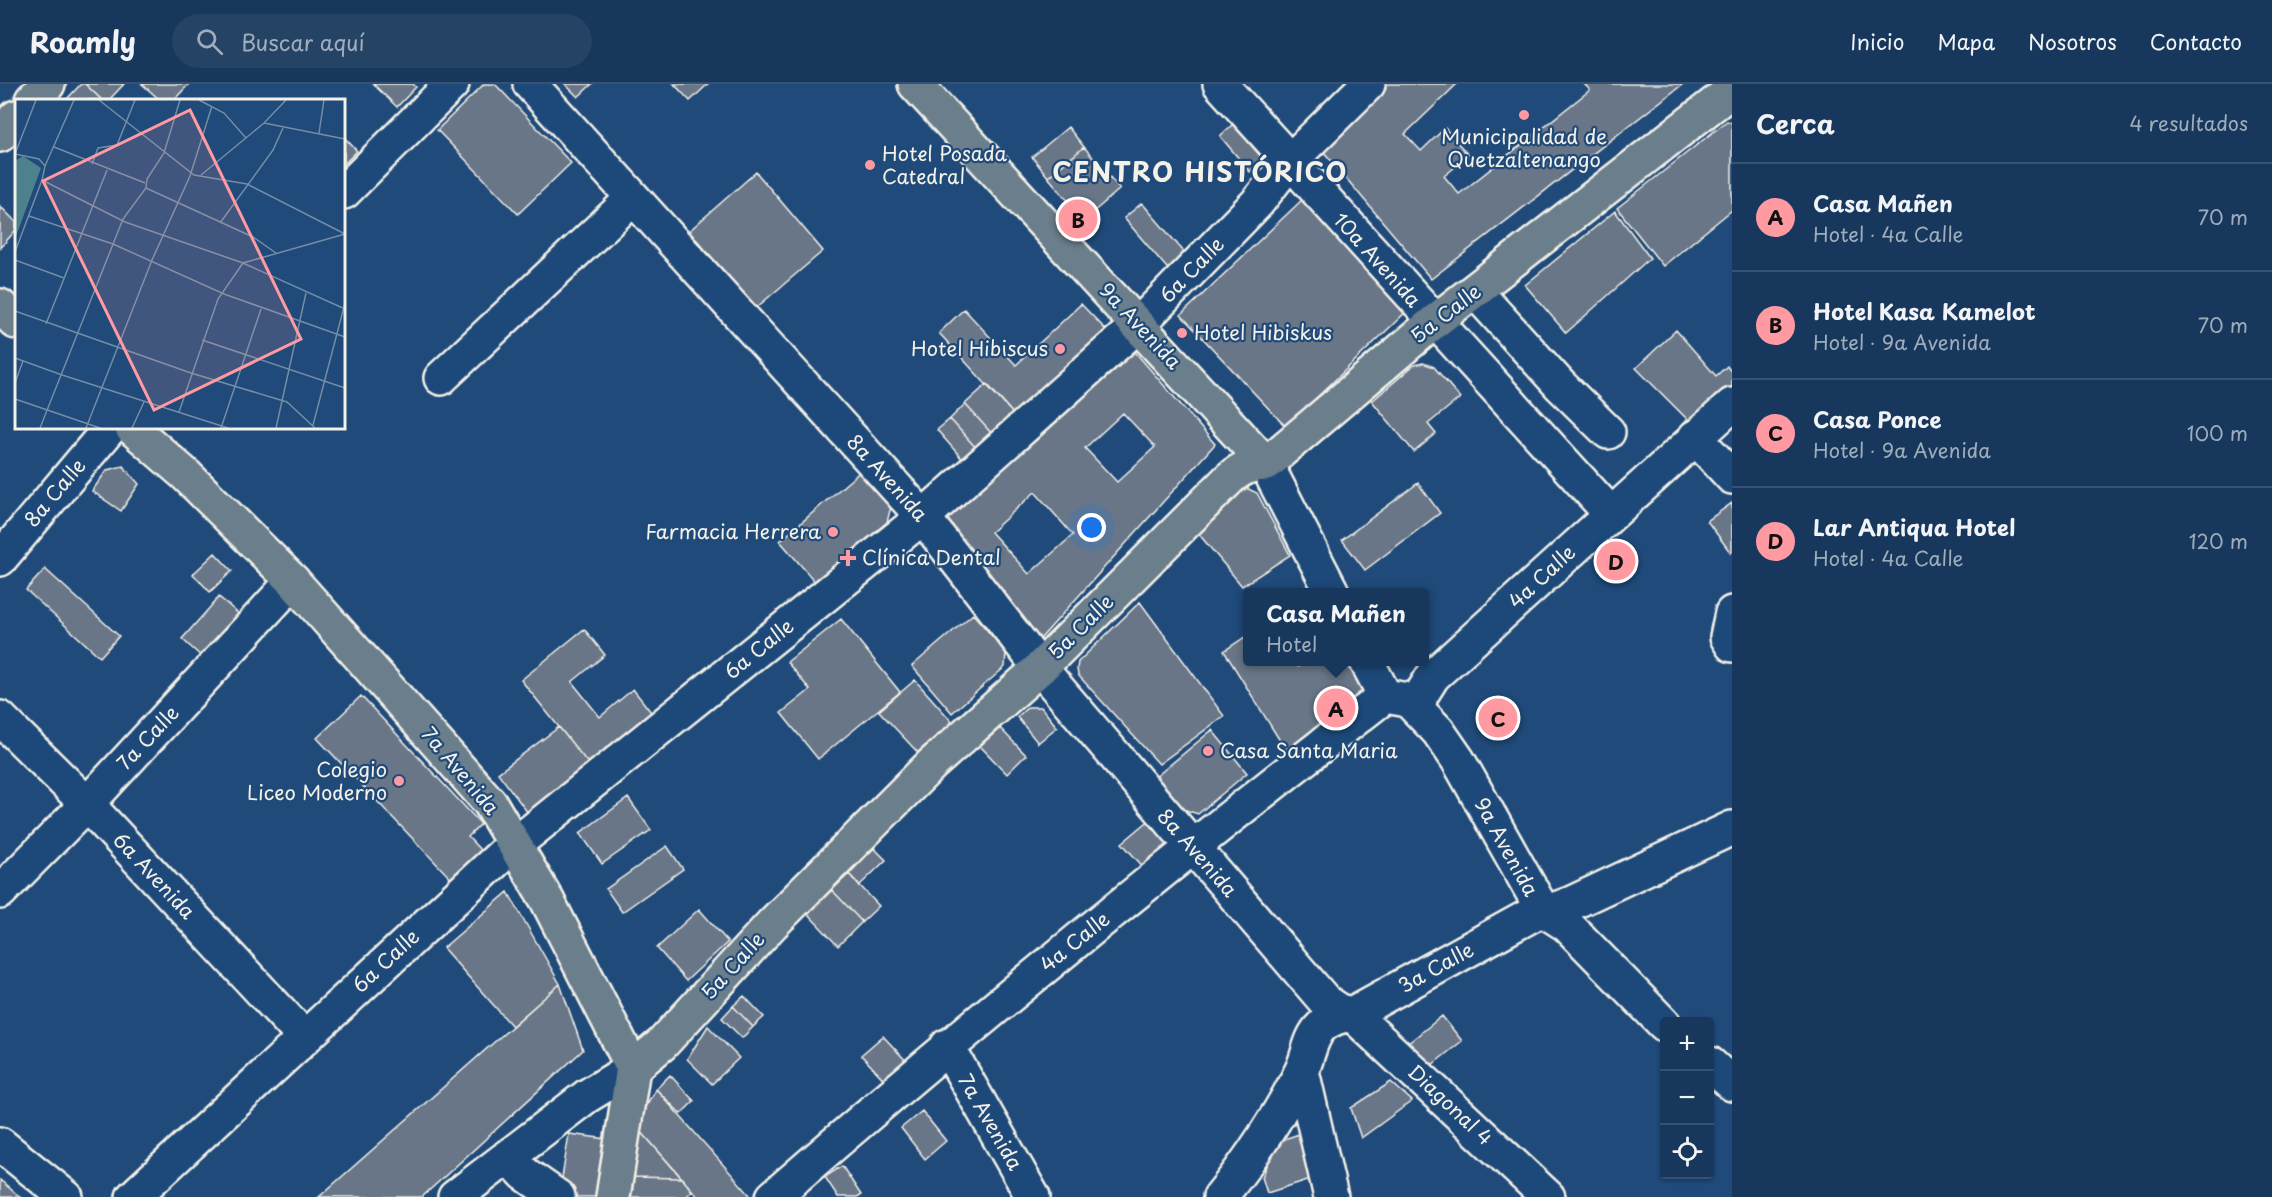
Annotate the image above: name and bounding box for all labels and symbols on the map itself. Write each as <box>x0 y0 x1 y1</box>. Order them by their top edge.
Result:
inset map <box>15 99 345 429</box>
marker: Municipalidad de Quetzaltenango <box>1517 108 1531 122</box>
place label: Municipalidad de Quetzaltenango <box>1441 121 1607 174</box>
place label: Hotel Posada Catedral <box>882 138 1008 191</box>
district label: CENTRO HISTÓRICO <box>1052 152 1348 191</box>
marker: Hotel Posada Catedral <box>863 158 877 172</box>
pin: B <box>1058 196 1098 242</box>
street label: 10a Avenida <box>1327 205 1429 314</box>
street label: 6a Calle <box>1152 229 1231 309</box>
street label: 9a Avenida <box>1093 275 1189 376</box>
street label: 5a Calle <box>1404 276 1487 350</box>
place label: Hotel Hibiskus <box>1194 317 1332 347</box>
marker: Hotel Hibiskus <box>1175 326 1189 340</box>
place label: Hotel Hibiscus <box>911 333 1048 363</box>
marker: Hotel Hibiscus <box>1053 342 1067 356</box>
street label: 8a Avenida <box>840 427 936 528</box>
street label: 8a Calle <box>16 451 92 533</box>
your location <box>1077 513 1106 542</box>
place label: Farmacia Herrera <box>645 516 821 546</box>
marker: Farmacia Herrera <box>826 525 840 539</box>
street label: 4a Calle <box>1501 537 1582 615</box>
pin: D <box>1596 538 1636 584</box>
place label: Clínica Dental <box>862 542 1001 572</box>
marker: Clínica Dental <box>839 549 857 567</box>
street label: 5a Calle <box>1041 587 1120 666</box>
street label: 6a Calle <box>717 611 800 686</box>
pin: A <box>1316 686 1356 730</box>
pin: C <box>1478 696 1518 740</box>
street label: 7a Calle <box>109 698 185 777</box>
street label: 7a Avenida <box>415 720 507 821</box>
place label: Casa Santa Maria <box>1220 735 1398 765</box>
marker: Casa Santa Maria <box>1201 744 1215 758</box>
place label: Colegio Liceo Moderno <box>247 754 387 807</box>
marker: Colegio Liceo Moderno <box>392 774 406 788</box>
street label: 9a Avenida <box>1467 792 1547 902</box>
street label: 8a Avenida <box>1151 801 1245 904</box>
street label: 6a Avenida <box>107 825 203 926</box>
street label: 4a Calle <box>1033 904 1116 979</box>
street label: 6a Calle <box>345 921 426 999</box>
street label: 5a Calle <box>694 925 771 1006</box>
street label: 3a Calle <box>1392 934 1479 1000</box>
street label: Diagonal 4 <box>1401 1057 1500 1152</box>
street label: 7a Avenida <box>951 1068 1031 1176</box>

